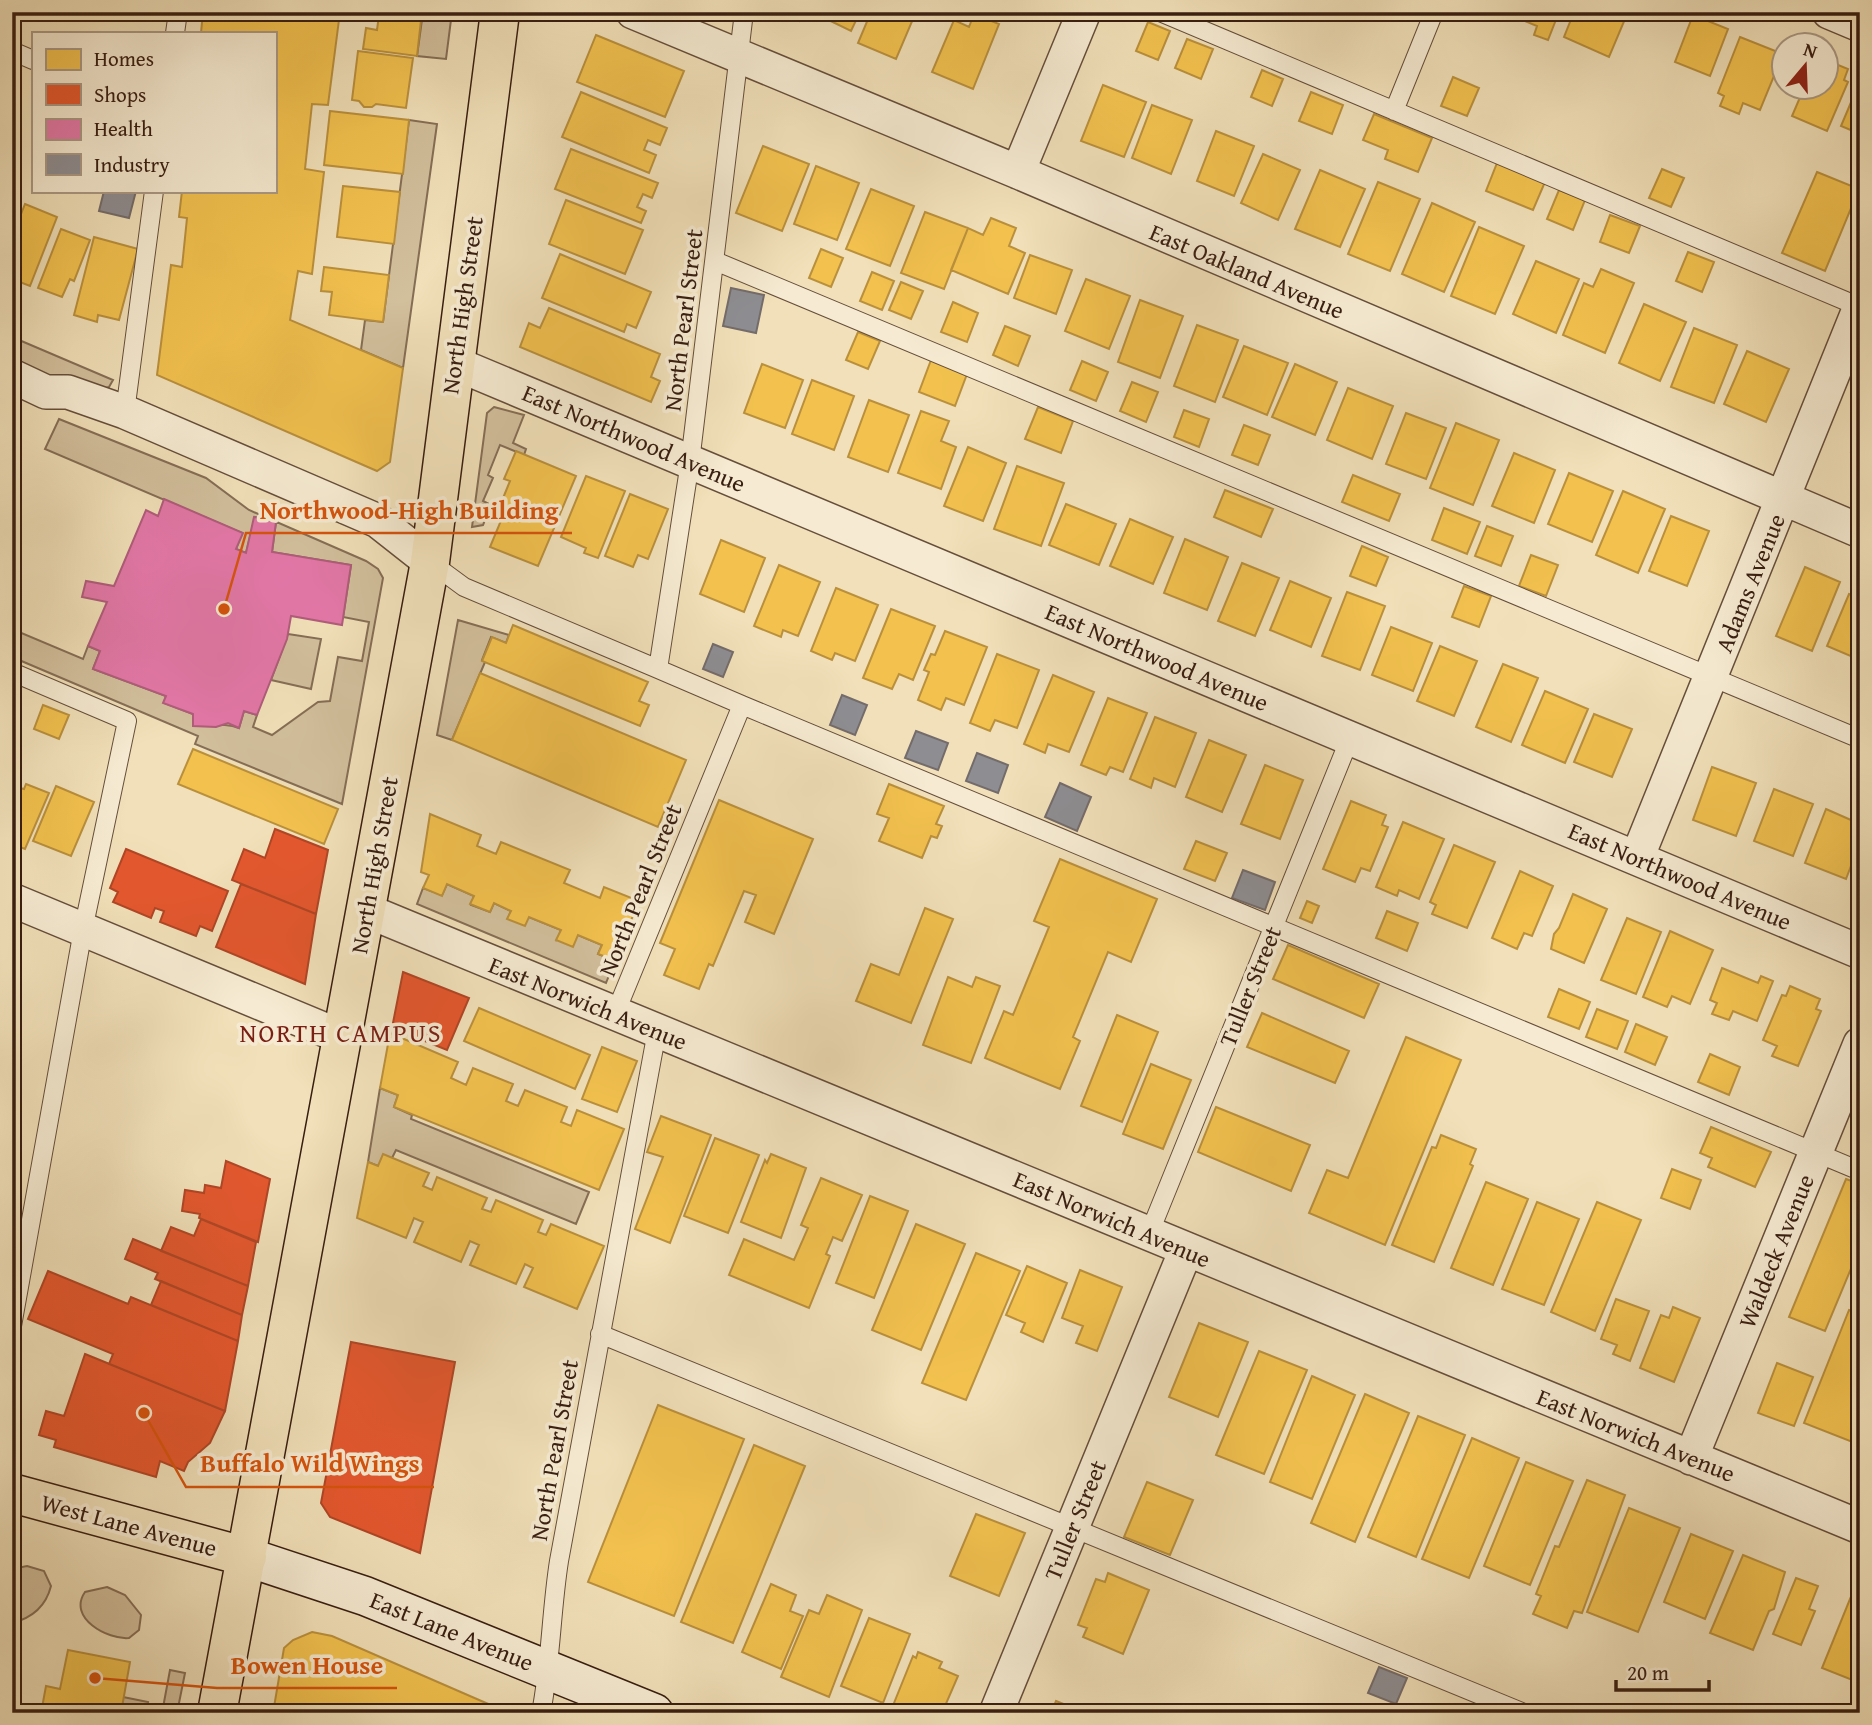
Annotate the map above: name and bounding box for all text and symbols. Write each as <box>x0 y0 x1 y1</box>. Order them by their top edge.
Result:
legend <box>32 32 276 192</box>
north arrow <box>1770 32 1840 102</box>
text: N <box>1800 35 1821 65</box>
text: Homes <box>94 43 154 74</box>
text: Shops <box>94 79 146 110</box>
text: Health <box>94 113 153 144</box>
text: Industry <box>94 149 170 180</box>
street label: North High Street <box>432 213 492 396</box>
street label: East Oakland Avenue <box>1144 214 1350 328</box>
street label: North Pearl Street <box>654 226 712 413</box>
street label: East Northwood Avenue <box>517 375 751 501</box>
callout: Northwood-High Building <box>246 486 572 533</box>
text: Northwood-High Building <box>260 490 559 529</box>
street label: Adams Avenue <box>1706 508 1794 658</box>
street label: East Northwood Avenue <box>1040 594 1274 720</box>
street label: North High Street <box>341 773 407 956</box>
street label: North Pearl Street <box>589 798 691 981</box>
street label: East Northwood Avenue <box>1563 813 1797 939</box>
street label: Tuller Street <box>1210 920 1290 1051</box>
street label: East Norwich Avenue <box>484 947 692 1059</box>
district label: NORTH CAMPUS <box>239 1013 443 1052</box>
street label: East Norwich Avenue <box>1008 1162 1216 1276</box>
street label: Waldeck Avenue <box>1729 1169 1823 1333</box>
street label: North Pearl Street <box>521 1356 587 1543</box>
street label: East Norwich Avenue <box>1532 1379 1740 1491</box>
callout: Buffalo Wild Wings <box>186 1440 434 1487</box>
text: Buffalo Wild Wings <box>200 1443 420 1482</box>
street label: Tuller Street <box>1035 1454 1115 1585</box>
street label: West Lane Avenue <box>37 1485 221 1565</box>
street label: East Lane Avenue <box>365 1582 539 1680</box>
callout: Bowen House <box>217 1641 397 1688</box>
text: Bowen House <box>231 1645 383 1684</box>
scale bar <box>1616 1648 1709 1692</box>
text: 20 m <box>1627 1657 1669 1688</box>

